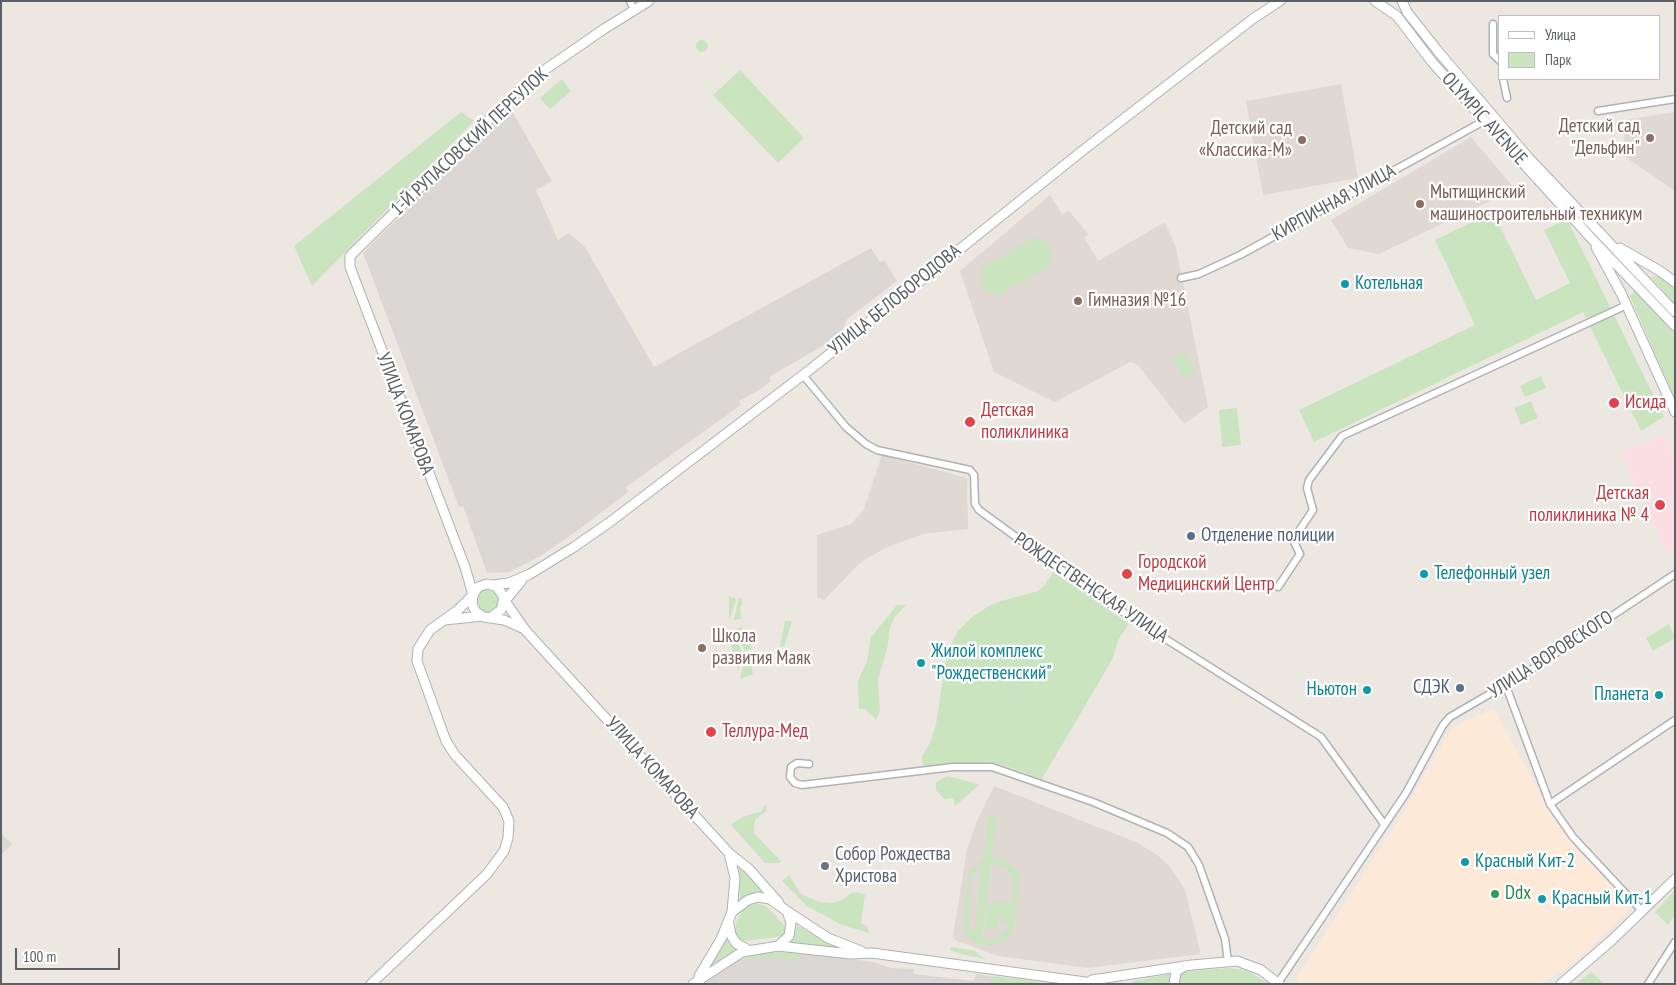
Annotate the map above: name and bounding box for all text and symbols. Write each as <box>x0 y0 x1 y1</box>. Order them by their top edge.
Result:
legend <box>1498 15 1661 80</box>
text: Улица <box>1545 25 1576 44</box>
text: Парк <box>1545 50 1571 69</box>
street label: 1-Й РУПАСОВСКИЙ ПЕРЕУЛОК <box>387 63 553 221</box>
street label: OLYMPIC AVENUE <box>1437 68 1531 170</box>
place label: Детский сад "Дельфин" <box>1559 116 1640 160</box>
place label: Детский сад «Классика-М» <box>1199 118 1292 162</box>
marker: Детский сад "Дельфин" <box>1644 132 1656 144</box>
marker: Детский сад «Классика-М» <box>1296 134 1308 146</box>
street label: КИРПИЧНАЯ УЛИЦА <box>1268 160 1400 246</box>
place label: Мытищинский машиностроительный техникум <box>1430 182 1642 226</box>
marker: Мытищинский машиностроительный техникум <box>1414 198 1426 210</box>
street label: УЛИЦА БЕЛОБОРОДОВА <box>824 240 966 360</box>
place label: Котельная <box>1355 273 1423 295</box>
marker: Котельная <box>1339 278 1351 290</box>
place label: Гимназия №16 <box>1088 290 1186 312</box>
marker: Гимназия №16 <box>1072 295 1084 307</box>
street label: УЛИЦА КОМАРОВА <box>371 350 439 478</box>
place label: Исида <box>1625 392 1666 414</box>
marker: Исида <box>1607 396 1621 410</box>
place label: Детская поликлиника <box>981 400 1069 444</box>
marker: Детская поликлиника <box>963 415 977 429</box>
place label: Детская поликлиника № 4 <box>1529 483 1649 527</box>
marker: Детская поликлиника № 4 <box>1653 498 1667 512</box>
place label: Отделение полиции <box>1201 525 1335 547</box>
street label: РОЖДЕСТВЕНСКАЯ УЛИЦА <box>1010 528 1172 648</box>
marker: Отделение полиции <box>1185 530 1197 542</box>
place label: Городской Медицинский Центр <box>1138 552 1275 596</box>
place label: Телефонный узел <box>1434 563 1550 585</box>
marker: Городской Медицинский Центр <box>1120 567 1134 581</box>
marker: Телефонный узел <box>1418 568 1430 580</box>
street label: УЛИЦА ВОРОВСКОГО <box>1484 606 1618 704</box>
place label: Школа развития Маяк <box>712 626 811 670</box>
place label: Жилой комплекс "Рождественский" <box>931 641 1052 685</box>
marker: Школа развития Маяк <box>696 642 708 654</box>
marker: Жилой комплекс "Рождественский" <box>915 657 927 669</box>
place label: СДЭК <box>1413 677 1450 699</box>
place label: Ньютон <box>1307 679 1357 701</box>
marker: СДЭК <box>1454 682 1466 694</box>
marker: Ньютон <box>1361 684 1373 696</box>
place label: Планета <box>1594 684 1649 706</box>
marker: Планета <box>1653 689 1665 701</box>
street label: УЛИЦА КОМАРОВА <box>600 712 704 824</box>
place label: Теллура-Мед <box>722 721 808 743</box>
marker: Теллура-Мед <box>704 725 718 739</box>
place label: Собор Рождества Христова <box>835 844 951 888</box>
place label: Красный Кит-2 <box>1475 851 1575 873</box>
marker: Красный Кит-2 <box>1459 856 1471 868</box>
marker: Собор Рождества Христова <box>819 860 831 872</box>
place label: Ddx <box>1505 883 1531 905</box>
marker: Ddx <box>1489 888 1501 900</box>
place label: Красный Кит-1 <box>1552 888 1652 910</box>
marker: Красный Кит-1 <box>1536 893 1548 905</box>
scale bar <box>18 938 122 970</box>
text: 100 m <box>23 947 56 966</box>

